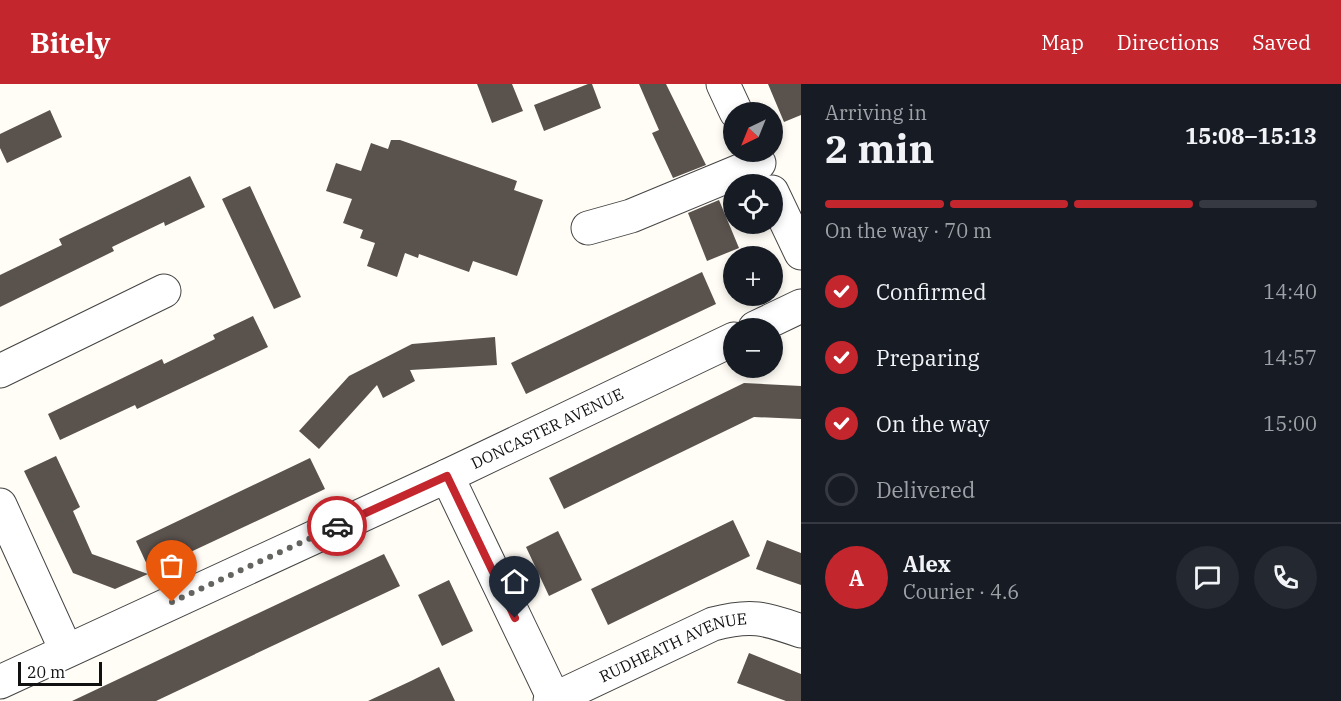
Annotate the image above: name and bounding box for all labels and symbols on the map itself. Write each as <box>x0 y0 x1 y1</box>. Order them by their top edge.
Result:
north arrow <box>723 102 783 162</box>
street label: DONCASTER AVENUE <box>468 383 626 473</box>
courier <box>307 496 367 556</box>
pin <box>146 540 197 602</box>
pin <box>489 556 540 618</box>
street label: RUDHEATH AVENUE <box>596 608 748 686</box>
scale bar <box>18 659 102 686</box>

